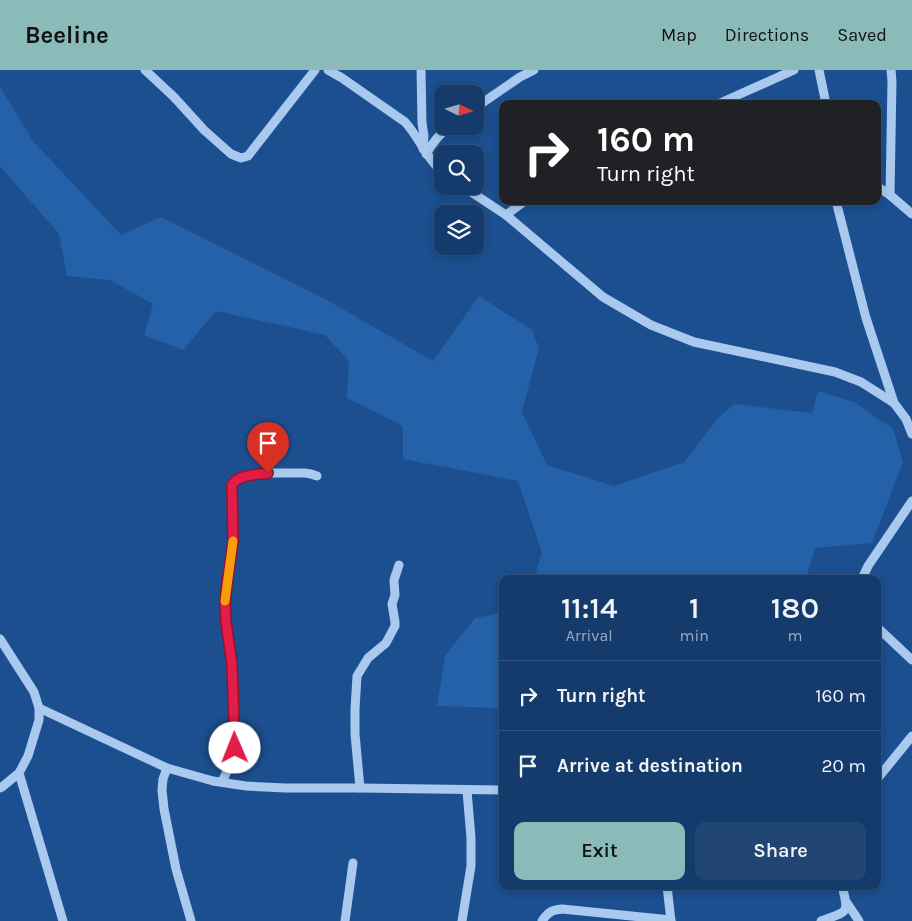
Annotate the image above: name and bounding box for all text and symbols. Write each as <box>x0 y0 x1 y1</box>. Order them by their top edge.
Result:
text: Beeline <box>25 21 109 49</box>
text: Map <box>661 24 697 46</box>
text: Directions <box>725 24 809 46</box>
text: Saved <box>837 24 887 46</box>
north arrow <box>434 85 484 135</box>
map controls <box>434 85 484 255</box>
text: 160 m <box>597 119 695 160</box>
icon: right <box>514 120 579 185</box>
button: search <box>434 145 484 195</box>
text: Turn right <box>597 161 695 187</box>
button: layers <box>434 205 484 255</box>
pin <box>247 422 289 473</box>
icon: arrive <box>254 429 282 457</box>
text: 11:14 <box>561 590 618 626</box>
text: 1 <box>689 590 699 626</box>
text: 180 <box>771 590 819 626</box>
text: Arrival <box>566 626 613 645</box>
text: min <box>680 626 709 645</box>
text: m <box>787 626 802 645</box>
icon: right <box>514 682 542 710</box>
text: Turn right <box>557 685 646 707</box>
text: 160 m <box>815 685 866 707</box>
position arrow <box>208 721 260 773</box>
icon: arrive <box>514 752 542 780</box>
text: Arrive at destination <box>557 755 743 777</box>
text: 20 m <box>821 755 866 777</box>
button: Exit <box>514 822 685 880</box>
button: Share <box>695 822 866 880</box>

